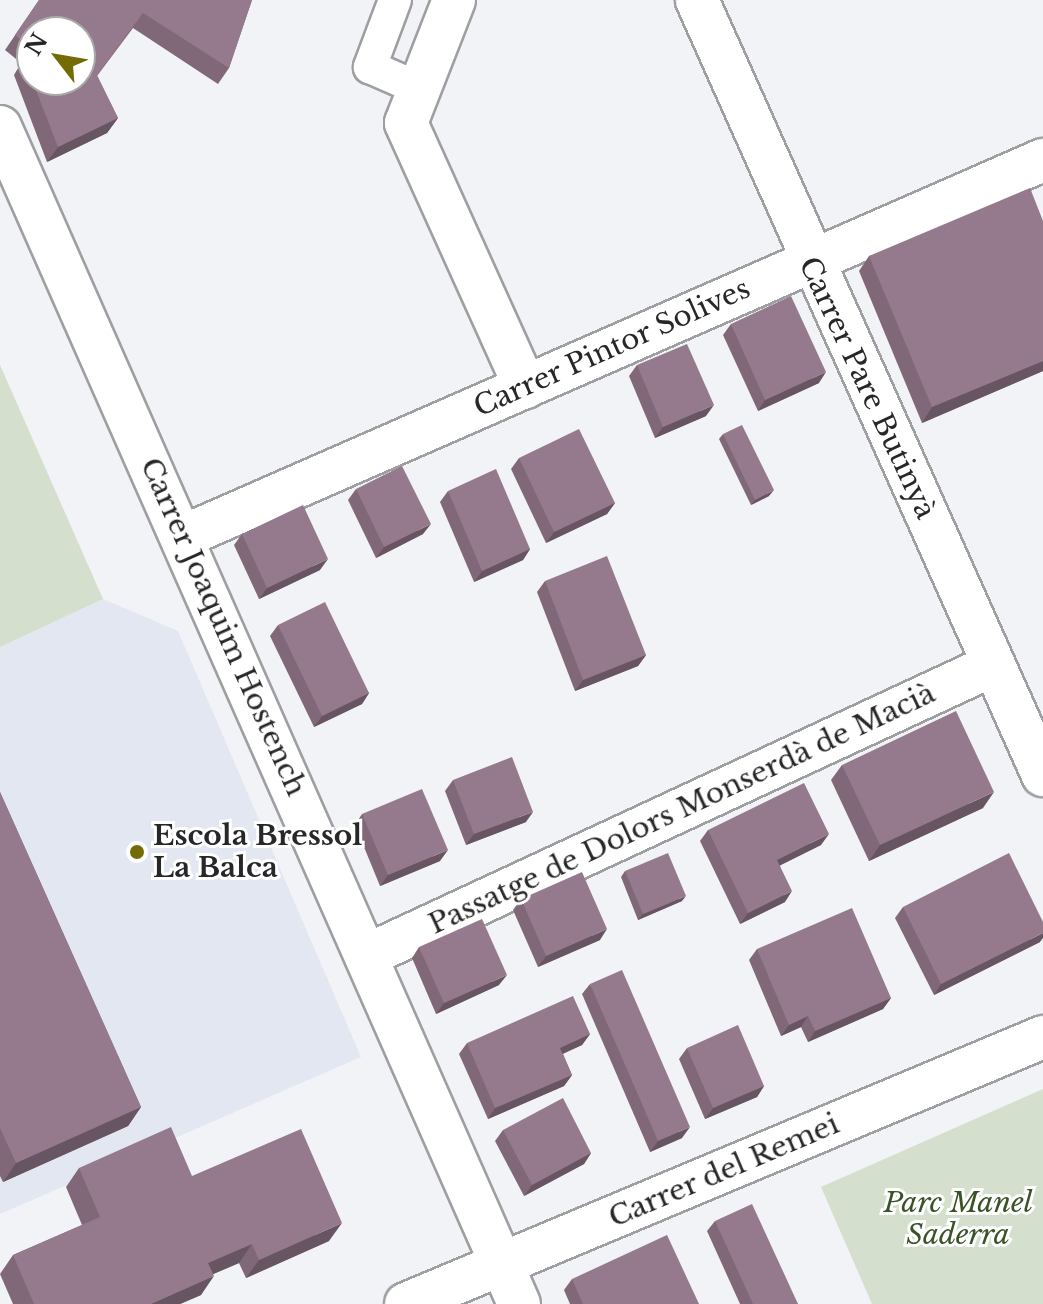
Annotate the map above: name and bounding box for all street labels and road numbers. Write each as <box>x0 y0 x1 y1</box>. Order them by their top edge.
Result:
street label: Carrer Pare Butinyà <box>791 252 943 524</box>
street label: Carrer Pintor Solives <box>468 272 756 424</box>
street label: Carrer Joaquim Hostench <box>133 453 313 801</box>
street label: Passatge de Dolors Monserdà de Macià <box>423 677 941 941</box>
street label: Carrer del Remei <box>604 1107 844 1235</box>

